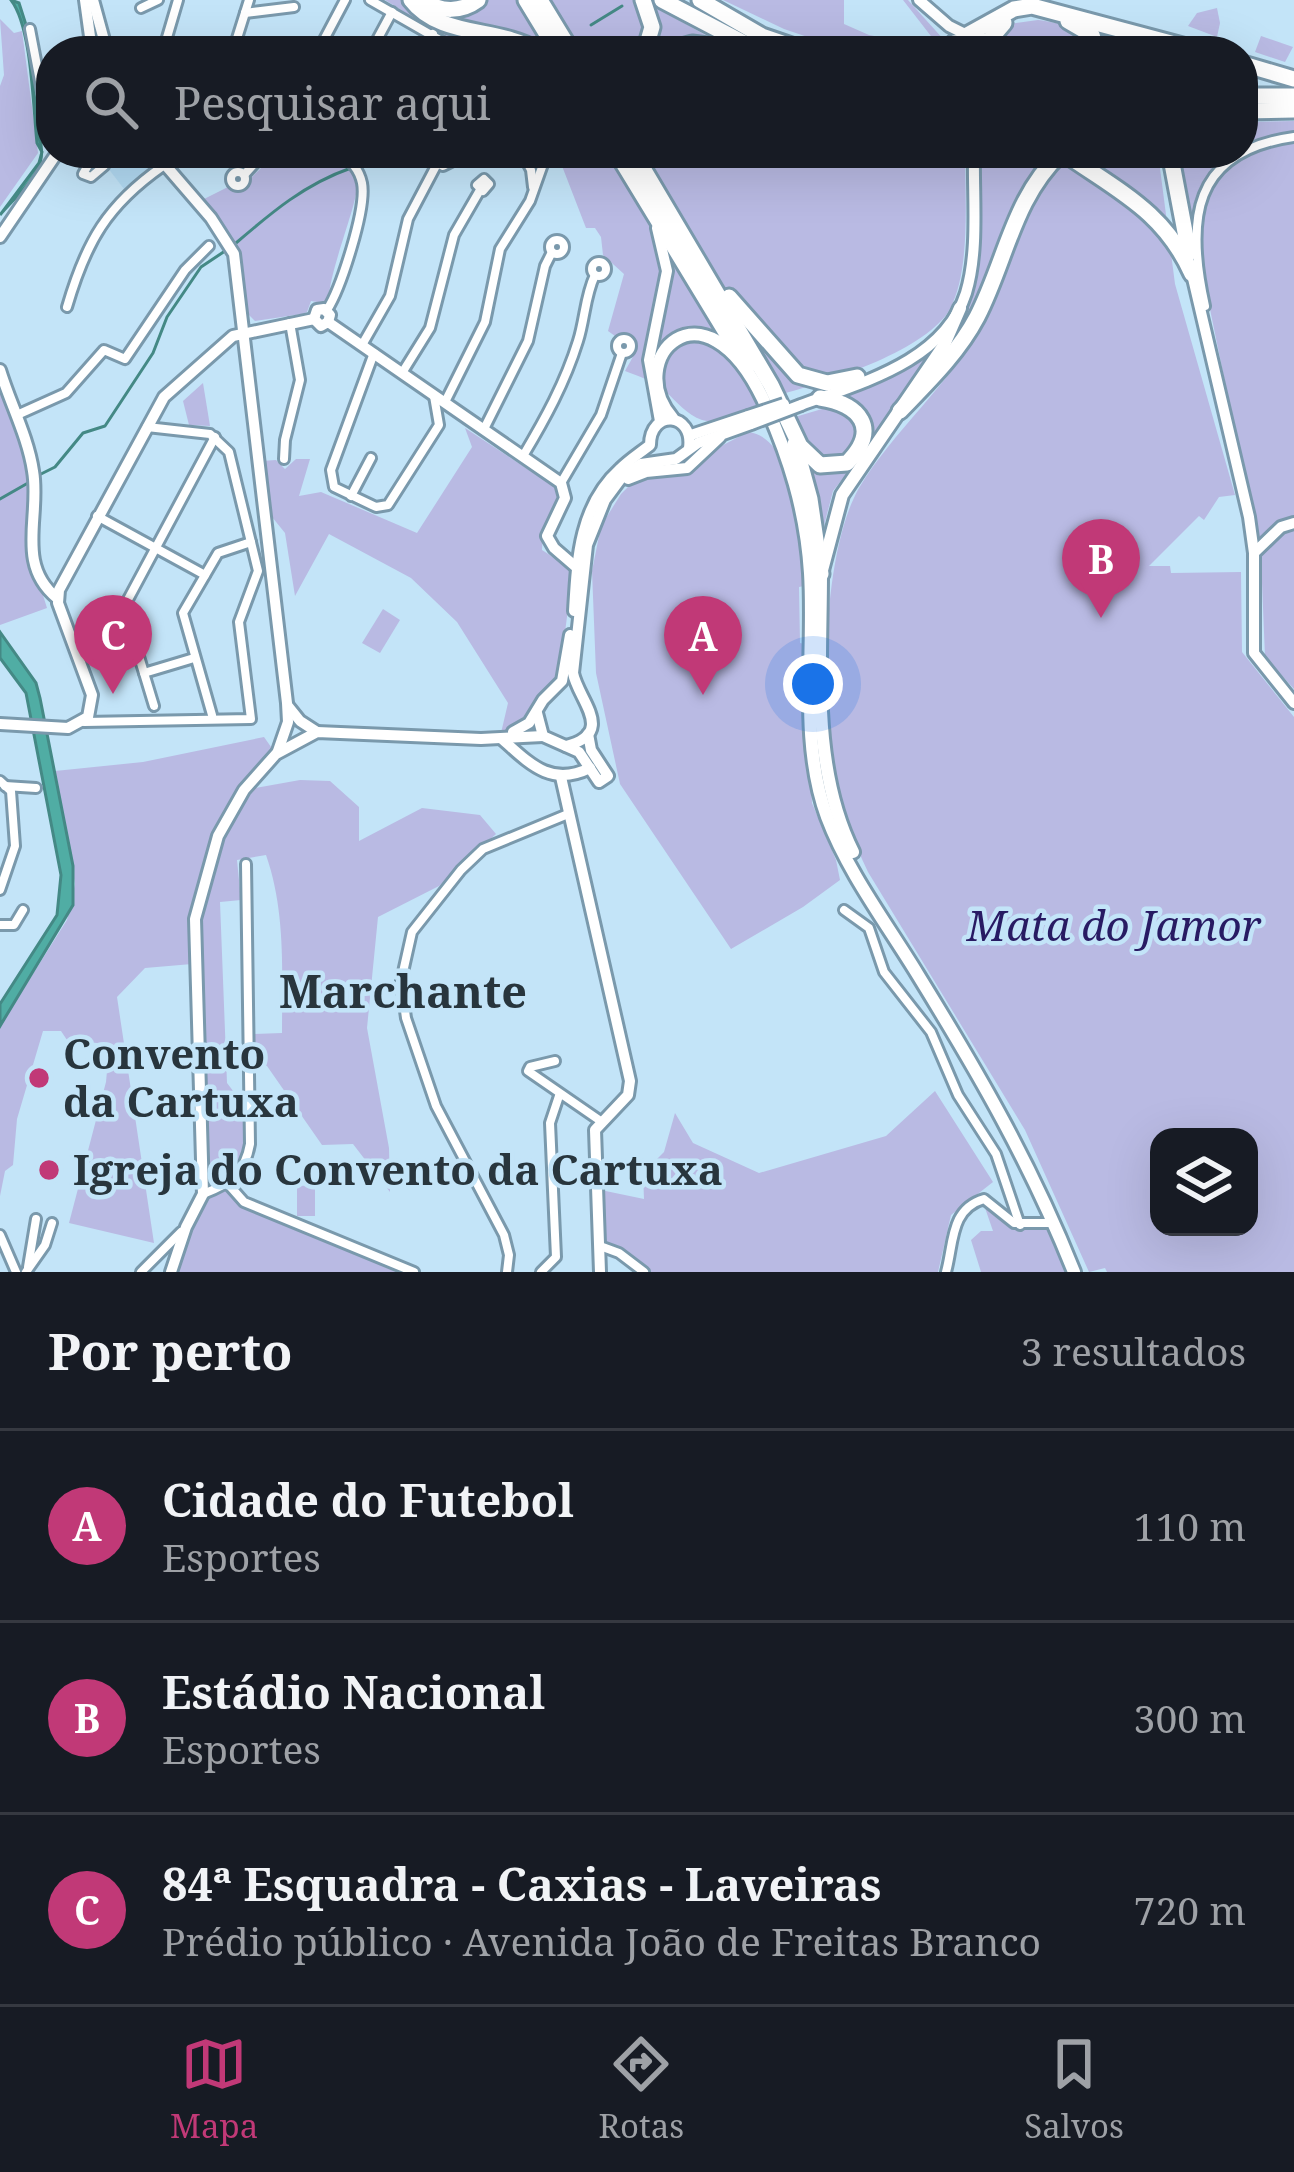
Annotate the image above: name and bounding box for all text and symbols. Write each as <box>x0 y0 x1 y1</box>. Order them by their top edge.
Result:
search box <box>36 36 1258 168</box>
icon: search <box>78 69 144 135</box>
text: Pesquisar aqui <box>174 72 491 133</box>
pin: B <box>1062 519 1140 618</box>
pin: C <box>74 595 152 694</box>
pin: A <box>664 596 742 695</box>
your location <box>783 654 843 714</box>
park label: Mata do Jamor <box>966 896 1262 953</box>
district label: Marchante <box>279 960 527 1021</box>
place label: Convento da Cartuxa <box>63 1024 299 1129</box>
marker: Convento da Cartuxa <box>26 1065 52 1091</box>
map controls <box>1150 1128 1258 1236</box>
button: layers <box>1150 1128 1258 1236</box>
place label: Igreja do Convento da Cartuxa <box>73 1140 723 1197</box>
marker: Igreja do Convento da Cartuxa <box>36 1157 62 1183</box>
text: Por perto <box>48 1315 293 1385</box>
text: 3 resultados <box>1021 1324 1246 1377</box>
text: Cidade do Futebol <box>162 1469 574 1530</box>
text: A <box>72 1499 102 1552</box>
text: 110 m <box>1134 1499 1246 1552</box>
text: Esportes <box>162 1530 321 1583</box>
text: Estádio Nacional <box>162 1661 545 1722</box>
text: B <box>74 1691 100 1744</box>
text: 300 m <box>1134 1691 1246 1744</box>
text: Esportes <box>162 1722 321 1775</box>
text: 84ª Esquadra - Caxias - Laveiras <box>162 1853 881 1914</box>
text: C <box>74 1883 100 1936</box>
text: 720 m <box>1134 1883 1246 1936</box>
text: Prédio público · Avenida João de Freitas Branco <box>162 1914 1041 1967</box>
tab: Mapa <box>170 2031 258 2148</box>
tab: Rotas <box>598 2031 684 2148</box>
tab: Salvos <box>1024 2031 1124 2148</box>

